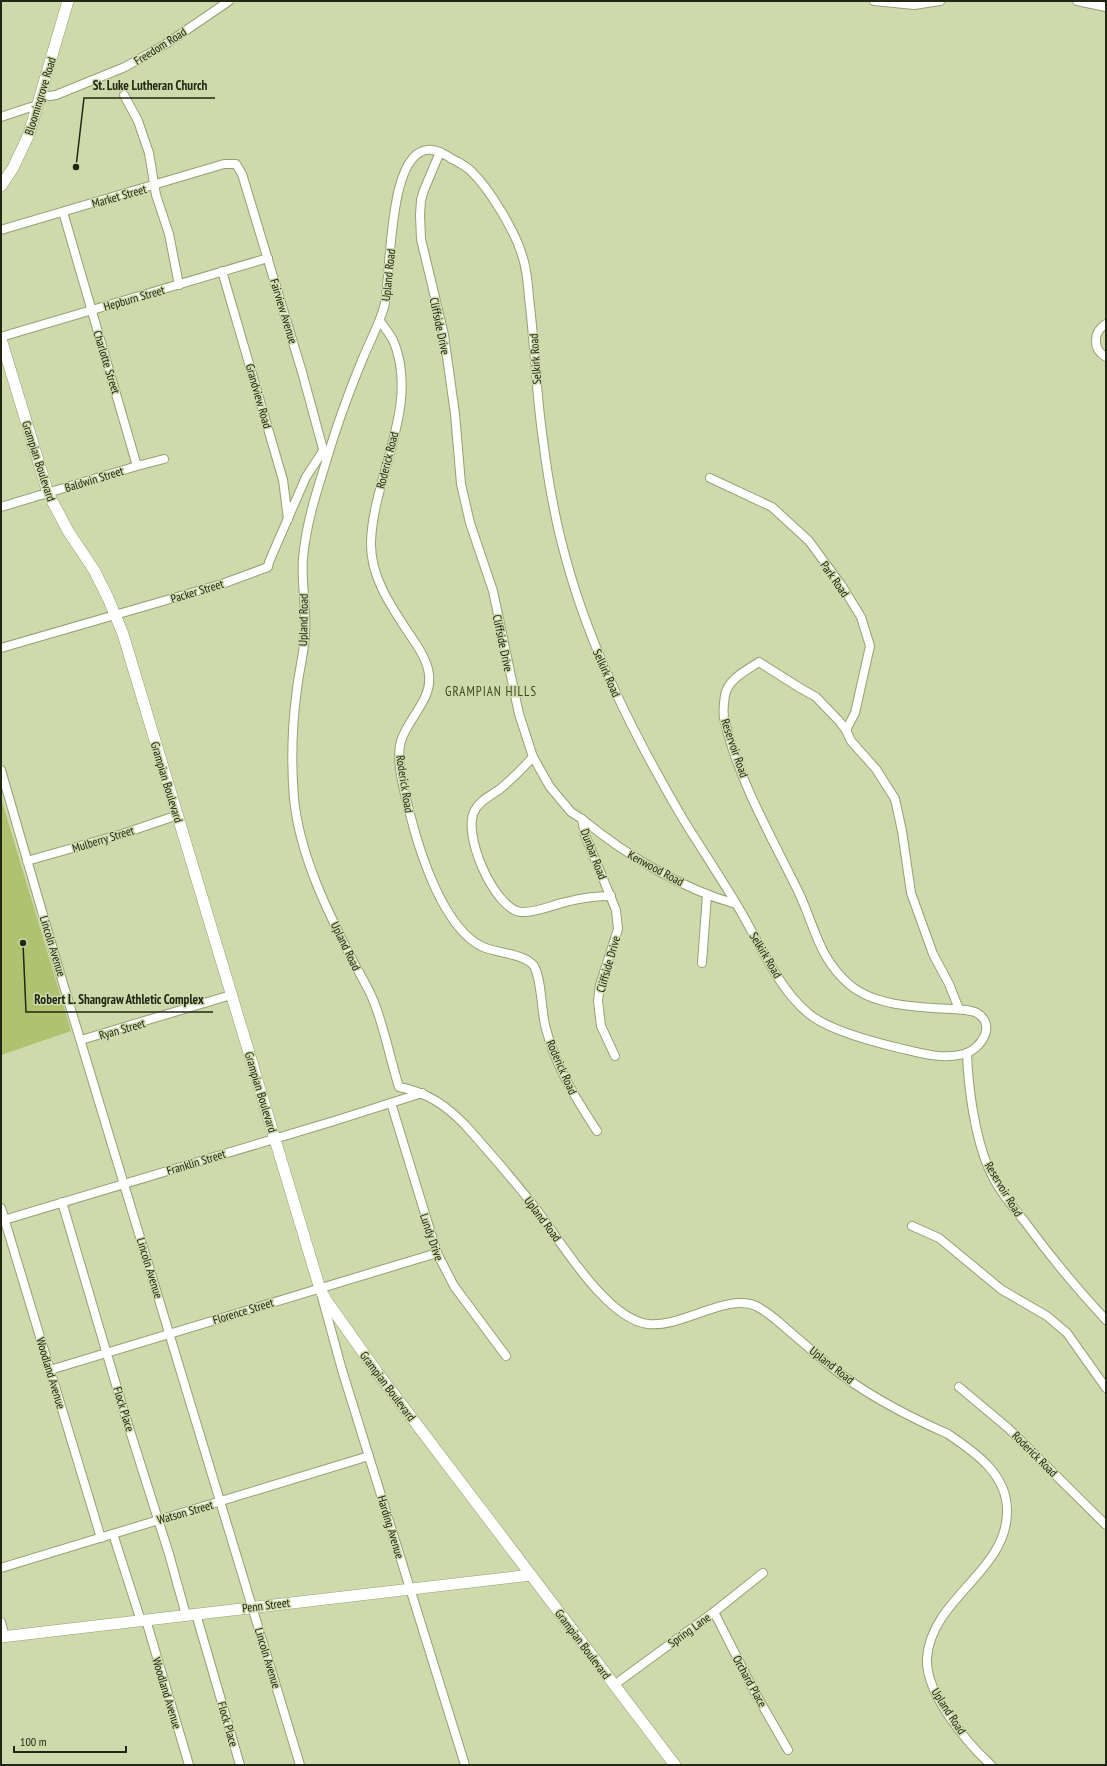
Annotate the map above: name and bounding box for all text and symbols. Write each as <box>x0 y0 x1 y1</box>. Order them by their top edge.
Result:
street label: Freedom Road <box>131 24 189 68</box>
street label: Bloomingrove Road <box>21 55 59 137</box>
callout: St. Luke Lutheran Church <box>84 73 215 98</box>
text: St. Luke Lutheran Church <box>93 77 207 94</box>
street label: Market Street <box>90 181 149 211</box>
street label: Upland Road <box>378 248 398 302</box>
street label: Fairview Avenue <box>267 277 301 345</box>
street label: Hepburn Street <box>102 282 167 314</box>
street label: Cliffside Drive <box>427 296 453 356</box>
street label: Charlotte Street <box>90 328 124 396</box>
street label: Selkirk Road <box>526 333 544 385</box>
street label: Grandview Road <box>243 362 275 430</box>
street label: Grampian Boulevard <box>19 419 59 503</box>
street label: Roderick Road <box>373 430 401 490</box>
street label: Baldwin Street <box>63 463 126 495</box>
street label: Park Road <box>817 558 853 600</box>
street label: Packer Street <box>169 576 226 606</box>
street label: Upland Road <box>295 594 311 646</box>
street label: Cliffside Drive <box>490 613 516 673</box>
street label: Selkirk Road <box>590 647 624 699</box>
district label: GRAMPIAN HILLS <box>445 683 537 700</box>
street label: Reservoir Road <box>718 717 752 779</box>
street label: Grampian Boulevard <box>148 740 186 824</box>
street label: Roderick Road <box>393 754 417 814</box>
street label: Mulberry Street <box>70 822 136 856</box>
street label: Dunbar Road <box>577 827 611 881</box>
street label: Kenwood Road <box>625 847 687 889</box>
street label: Lincoln Avenue <box>37 914 69 978</box>
street label: Upland Road <box>328 919 364 973</box>
street label: Selkirk Road <box>746 929 786 981</box>
street label: Cliffside Drive <box>593 934 623 994</box>
callout: Robert L. Shangraw Athletic Complex <box>26 987 213 1012</box>
text: Robert L. Shangraw Athletic Complex <box>34 991 204 1008</box>
street label: Ryan Street <box>97 1015 148 1043</box>
street label: Roderick Road <box>543 1037 581 1097</box>
street label: Grampian Boulevard <box>242 1050 280 1134</box>
street label: Franklin Street <box>165 1146 228 1178</box>
street label: Reservoir Road <box>982 1159 1026 1219</box>
street label: Upland Road <box>521 1193 565 1245</box>
street label: Lundy Drive <box>417 1211 447 1263</box>
street label: Lincoln Avenue <box>134 1236 166 1300</box>
street label: Florence Street <box>211 1294 276 1327</box>
street label: Woodland Avenue <box>33 1336 69 1411</box>
street label: Upland Road <box>807 1343 857 1387</box>
street label: Grampian Boulevard <box>357 1348 419 1424</box>
street label: Flock Place <box>110 1385 138 1433</box>
street label: Roderick Road <box>1009 1428 1061 1480</box>
street label: Harding Avenue <box>374 1494 408 1560</box>
street label: Watson Street <box>155 1497 215 1527</box>
street label: Penn Street <box>241 1595 291 1615</box>
street label: Grampian Boulevard <box>552 1606 614 1682</box>
street label: Spring Lane <box>665 1609 713 1650</box>
street label: Lincoln Avenue <box>252 1626 284 1690</box>
street label: Orchard Place <box>730 1652 770 1710</box>
street label: Woodland Avenue <box>149 1656 185 1731</box>
street label: Upland Road <box>928 1685 970 1737</box>
street label: Flock Place <box>214 1700 242 1748</box>
scale bar <box>14 1728 126 1754</box>
text: 100 m <box>20 1734 47 1749</box>

